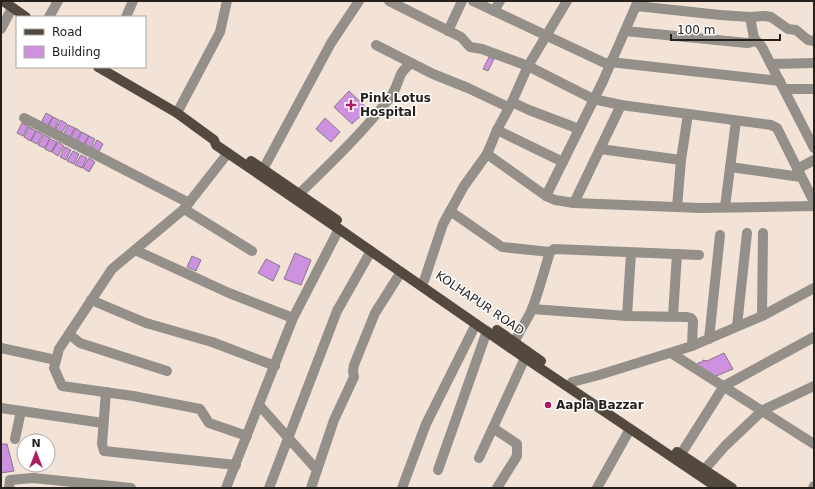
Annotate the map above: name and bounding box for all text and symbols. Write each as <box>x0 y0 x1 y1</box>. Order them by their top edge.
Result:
legend <box>16 16 146 68</box>
scale bar <box>671 16 780 42</box>
text: 100 m <box>677 23 715 37</box>
text: Road <box>52 25 82 39</box>
text: Building <box>52 45 101 59</box>
place label: Pink Lotus Hospital <box>360 91 431 119</box>
marker: Pink Lotus Hospital <box>345 99 357 111</box>
street label: KOLHAPUR ROAD <box>433 268 527 338</box>
place label: Aapla Bazzar <box>556 398 644 412</box>
marker: Aapla Bazzar <box>543 400 553 410</box>
north arrow <box>16 433 56 473</box>
text: N <box>31 437 41 450</box>

